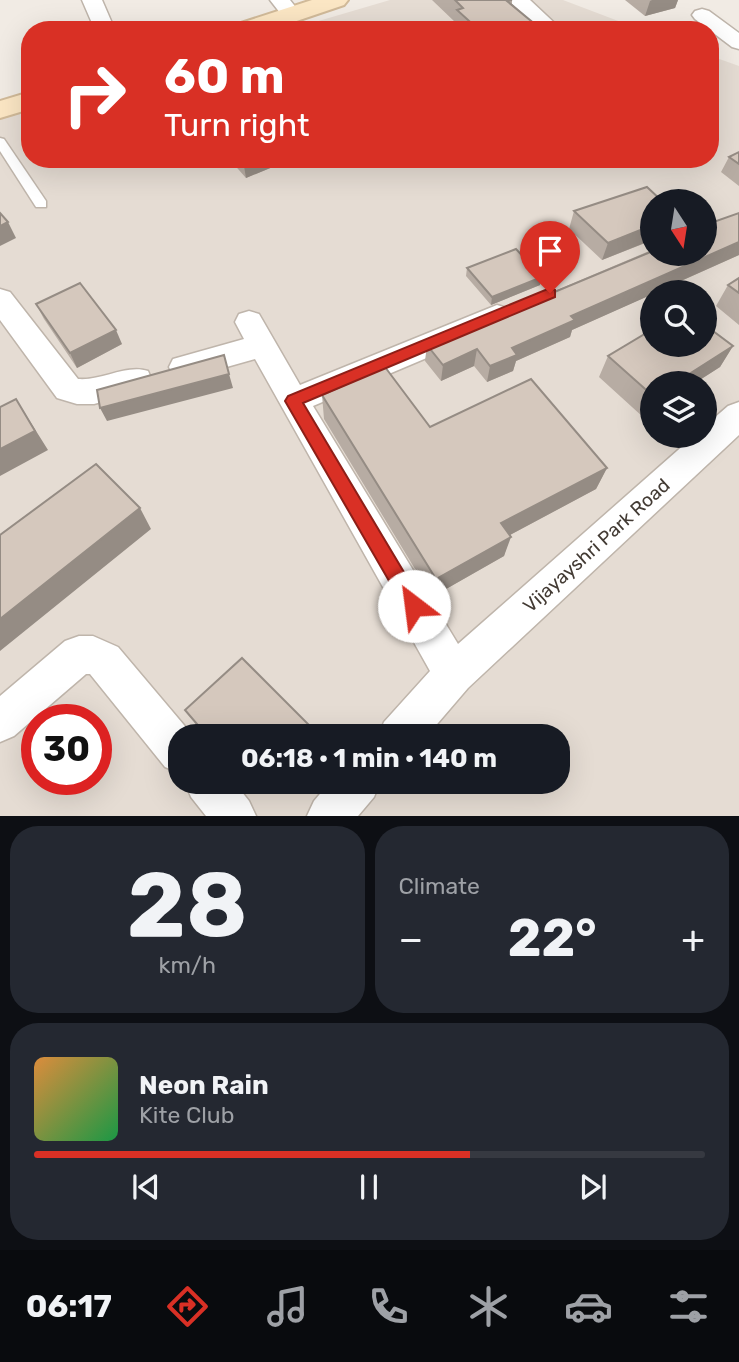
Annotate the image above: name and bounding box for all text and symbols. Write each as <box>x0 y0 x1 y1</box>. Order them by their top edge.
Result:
text: 60 m <box>164 47 285 105</box>
icon: right <box>49 49 140 140</box>
text: Turn right <box>164 106 309 144</box>
north arrow <box>640 189 718 266</box>
map controls <box>640 189 717 448</box>
pin <box>520 221 580 293</box>
icon: arrive <box>531 232 569 270</box>
button: search <box>640 280 717 357</box>
button: layers <box>640 371 717 448</box>
street label: Vijayayshri Park Road <box>518 473 674 617</box>
position arrow <box>377 569 451 643</box>
speed limit sign: 30 <box>21 704 112 795</box>
text: 06:18 · 1 min · 140 m <box>241 743 497 774</box>
text: 28 <box>127 851 248 959</box>
text: Climate <box>399 872 480 900</box>
text: 22° <box>508 907 597 969</box>
text: − <box>399 916 423 962</box>
text: + <box>681 916 705 962</box>
text: km/h <box>159 951 216 979</box>
text: Neon Rain <box>139 1070 269 1101</box>
text: Kite Club <box>139 1101 234 1129</box>
icon: previous <box>127 1168 165 1206</box>
icon: pause <box>350 1168 388 1206</box>
icon: next <box>574 1168 612 1206</box>
icon: directions <box>163 1282 212 1331</box>
icon: music <box>263 1282 312 1331</box>
icon: phone <box>364 1282 413 1331</box>
icon: climate <box>464 1282 513 1331</box>
icon: car <box>564 1282 613 1331</box>
icon: filters <box>664 1282 713 1331</box>
text: 06:17 <box>26 1287 112 1325</box>

